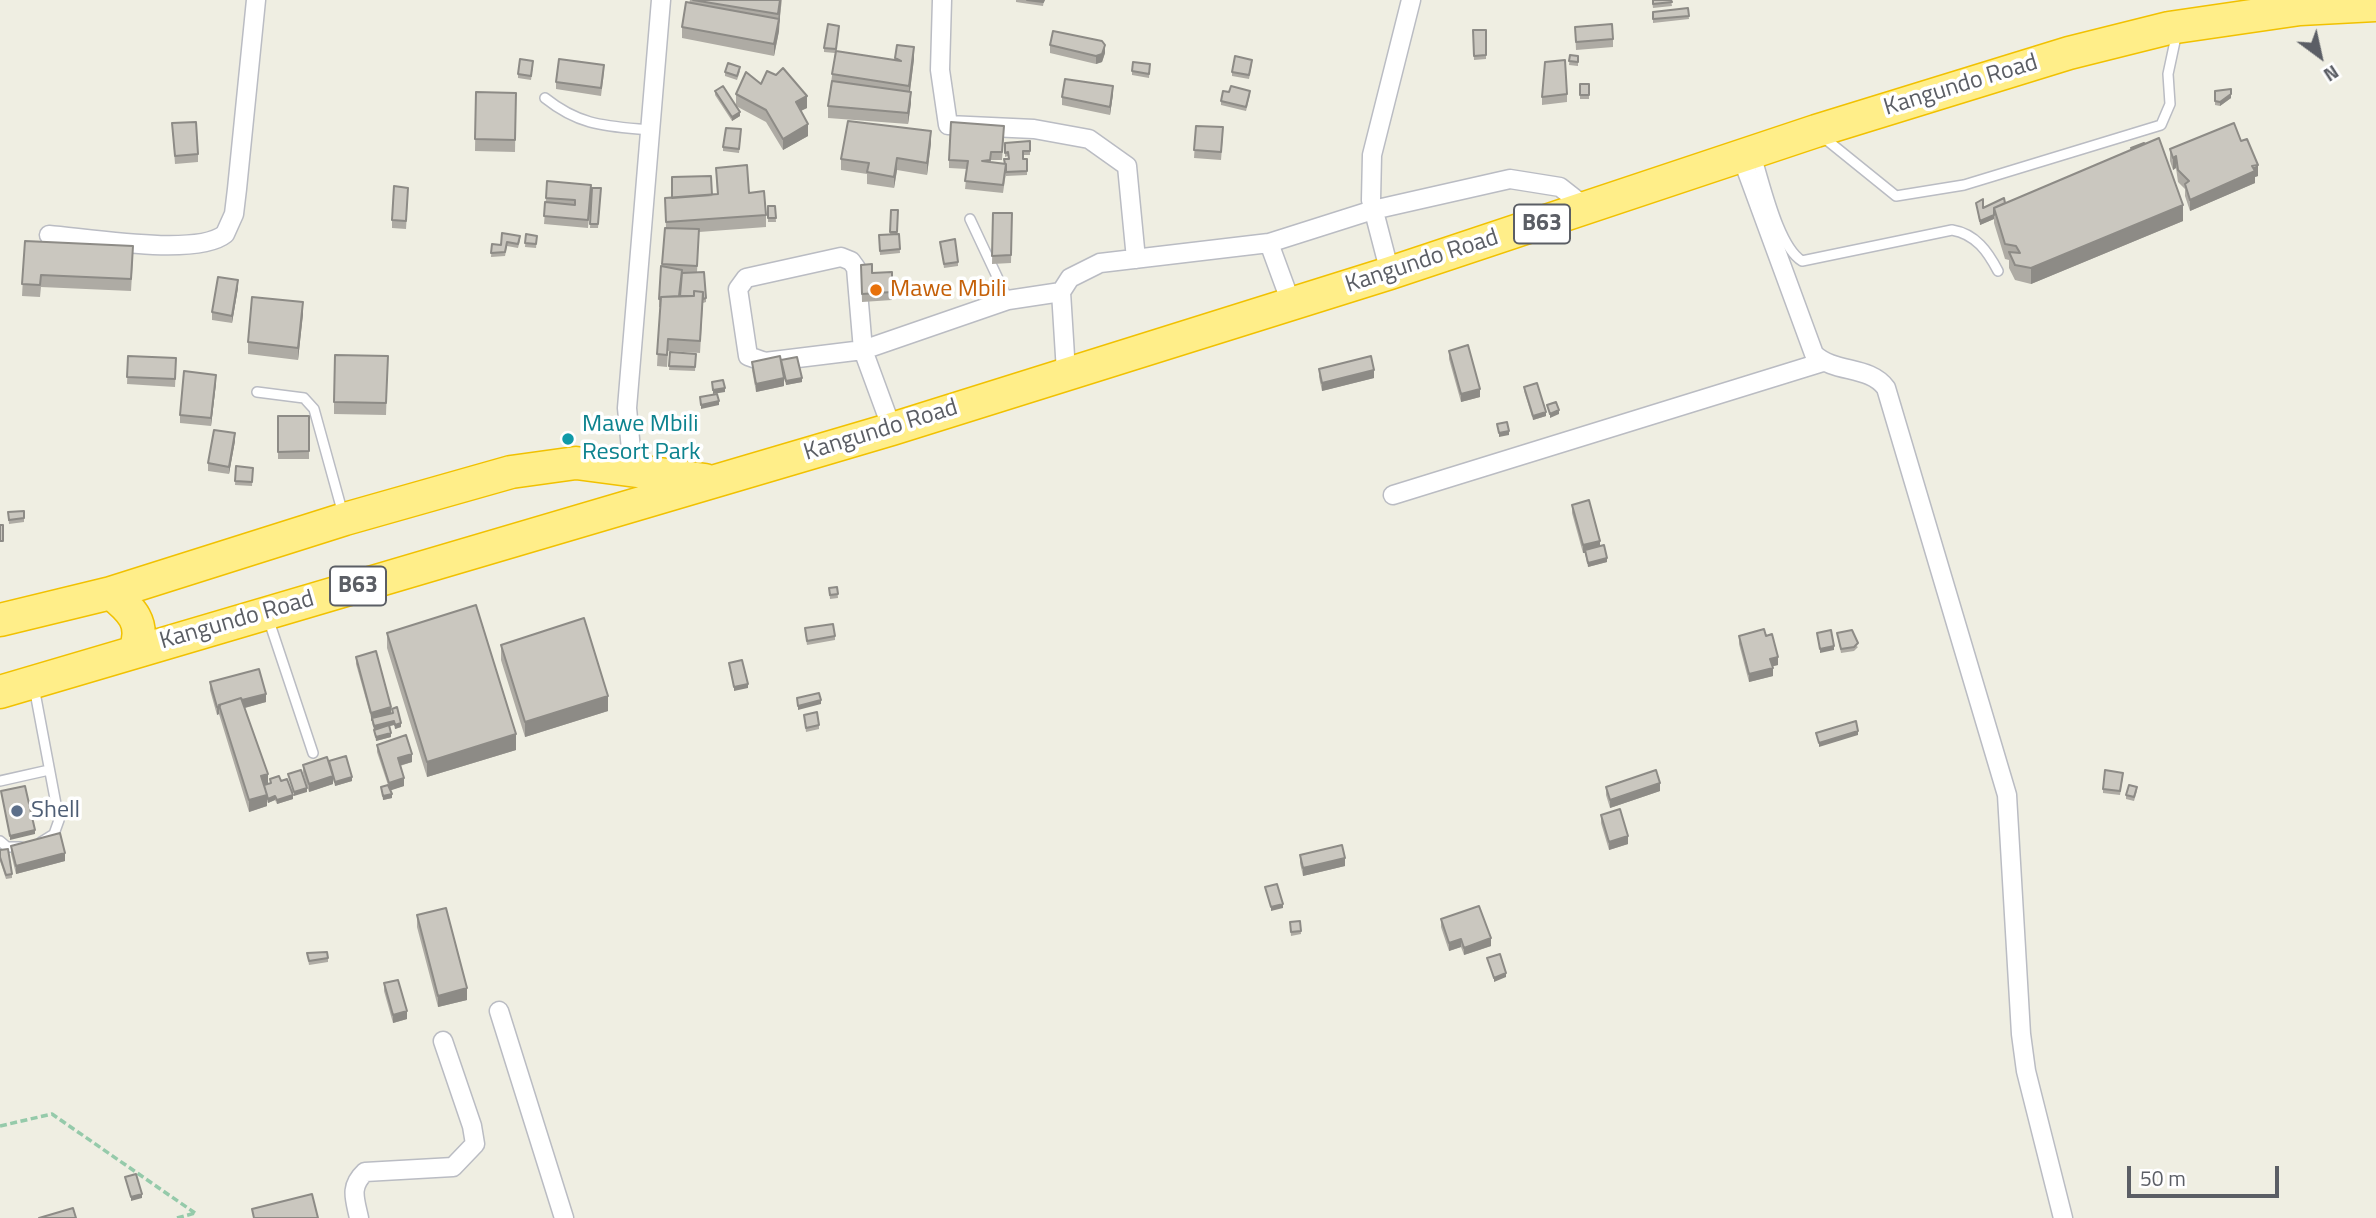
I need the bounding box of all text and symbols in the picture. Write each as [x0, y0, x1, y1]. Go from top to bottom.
north arrow [2285, 21, 2355, 91]
street label: Kangundo Road [1881, 49, 2041, 123]
text: N [2318, 58, 2345, 90]
road number: B63 [1514, 204, 1570, 244]
street label: Kangundo Road [1342, 224, 1502, 300]
place label: Mawe Mbili [890, 276, 1007, 304]
marker: Mawe Mbili [868, 282, 884, 298]
street label: Kangundo Road [801, 394, 961, 468]
place label: Mawe Mbili Resort Park [582, 411, 700, 467]
marker: Mawe Mbili Resort Park [560, 431, 576, 447]
road number: B63 [330, 566, 386, 606]
street label: Kangundo Road [157, 585, 317, 657]
place label: Shell [31, 797, 80, 825]
marker: Shell [9, 803, 25, 819]
scale bar [2131, 1152, 2283, 1196]
text: 50 m [2140, 1162, 2186, 1194]

